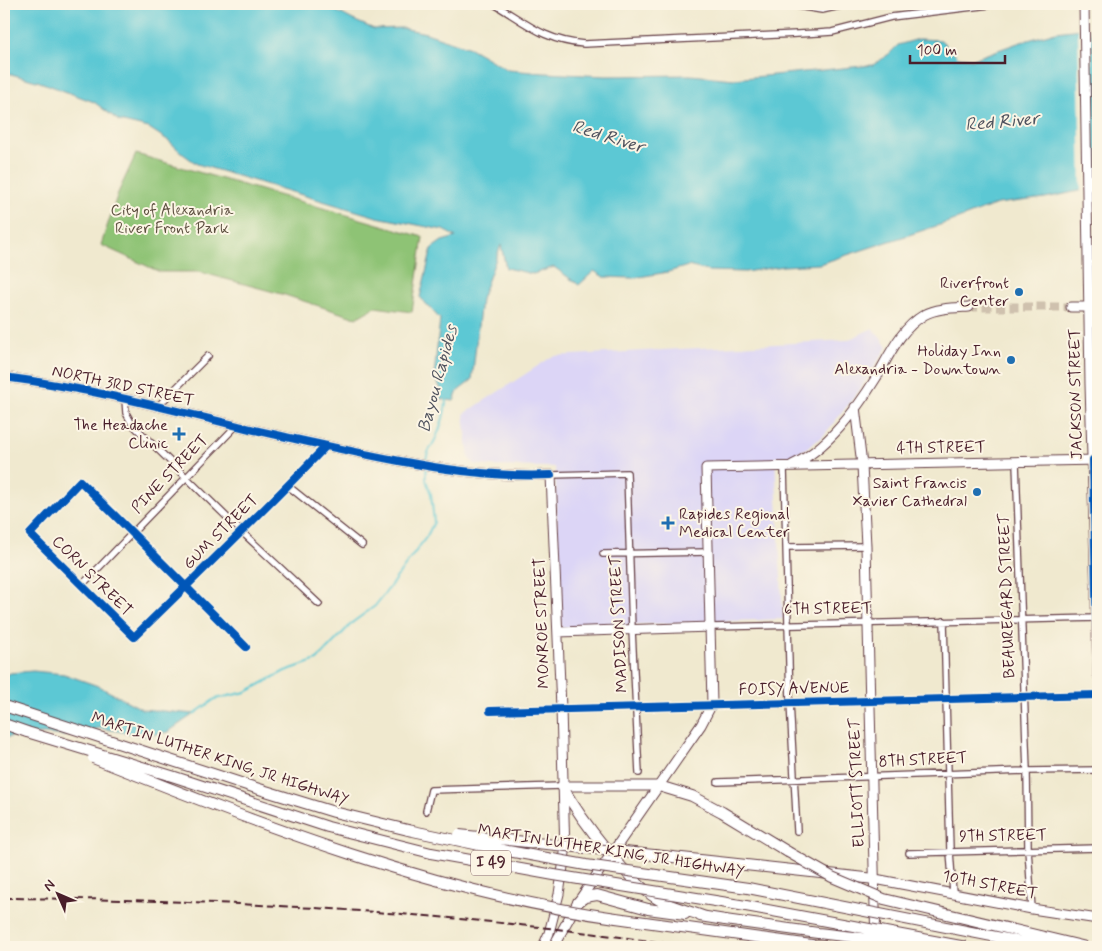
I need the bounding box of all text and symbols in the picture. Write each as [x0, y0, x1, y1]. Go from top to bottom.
scale bar [910, 32, 1004, 64]
text: 100 m [917, 41, 957, 61]
water label: Red River [964, 107, 1042, 137]
water label: Red River [569, 115, 649, 160]
park label: City of Alexandria River Front Park [111, 200, 234, 239]
place label: Riverfront Center [940, 273, 1009, 312]
marker: Riverfront Center [1013, 286, 1025, 298]
water label: Bayou Rapides [412, 321, 464, 435]
street label: JACKSON STREET [1064, 328, 1088, 460]
place label: Holiday Inn Alexandria - Downtown [834, 341, 1001, 380]
marker: Holiday Inn Alexandria - Downtown [1005, 354, 1017, 366]
street label: NORTH 3RD STREET [50, 361, 196, 411]
place label: The Headache Clinic [74, 415, 168, 454]
marker: The Headache Clinic [172, 427, 186, 441]
street label: PINE STREET [127, 430, 213, 518]
street label: 4TH STREET [896, 437, 986, 459]
place label: Saint Francis Xavier Cathedral [852, 473, 967, 512]
marker: Saint Francis Xavier Cathedral [971, 486, 983, 498]
street label: GUM STREET [179, 490, 263, 574]
place label: Rapides Regional Medical Center [679, 504, 790, 543]
street label: BEAUREGARD STREET [994, 512, 1020, 679]
marker: Rapides Regional Medical Center [661, 516, 675, 530]
street label: CORN STREET [47, 531, 137, 621]
street label: MADISON STREET [605, 554, 633, 693]
street label: MONROE STREET [529, 557, 555, 689]
street label: 6TH STREET [784, 598, 872, 620]
street label: FOISY AVENUE [739, 678, 849, 700]
street label: MARTIN LUTHER KING, JR HIGHWAY [89, 707, 352, 811]
street label: ELLIOTT STREET [844, 717, 870, 848]
street label: 8TH STREET [878, 747, 968, 773]
street label: MARTIN LUTHER KING, JR HIGHWAY [476, 820, 746, 882]
street label: 9TH STREET [959, 825, 1047, 847]
road number: I 49 [471, 850, 511, 876]
street label: 10TH STREET [941, 866, 1039, 904]
north arrow [32, 868, 82, 918]
text: N [40, 876, 59, 895]

